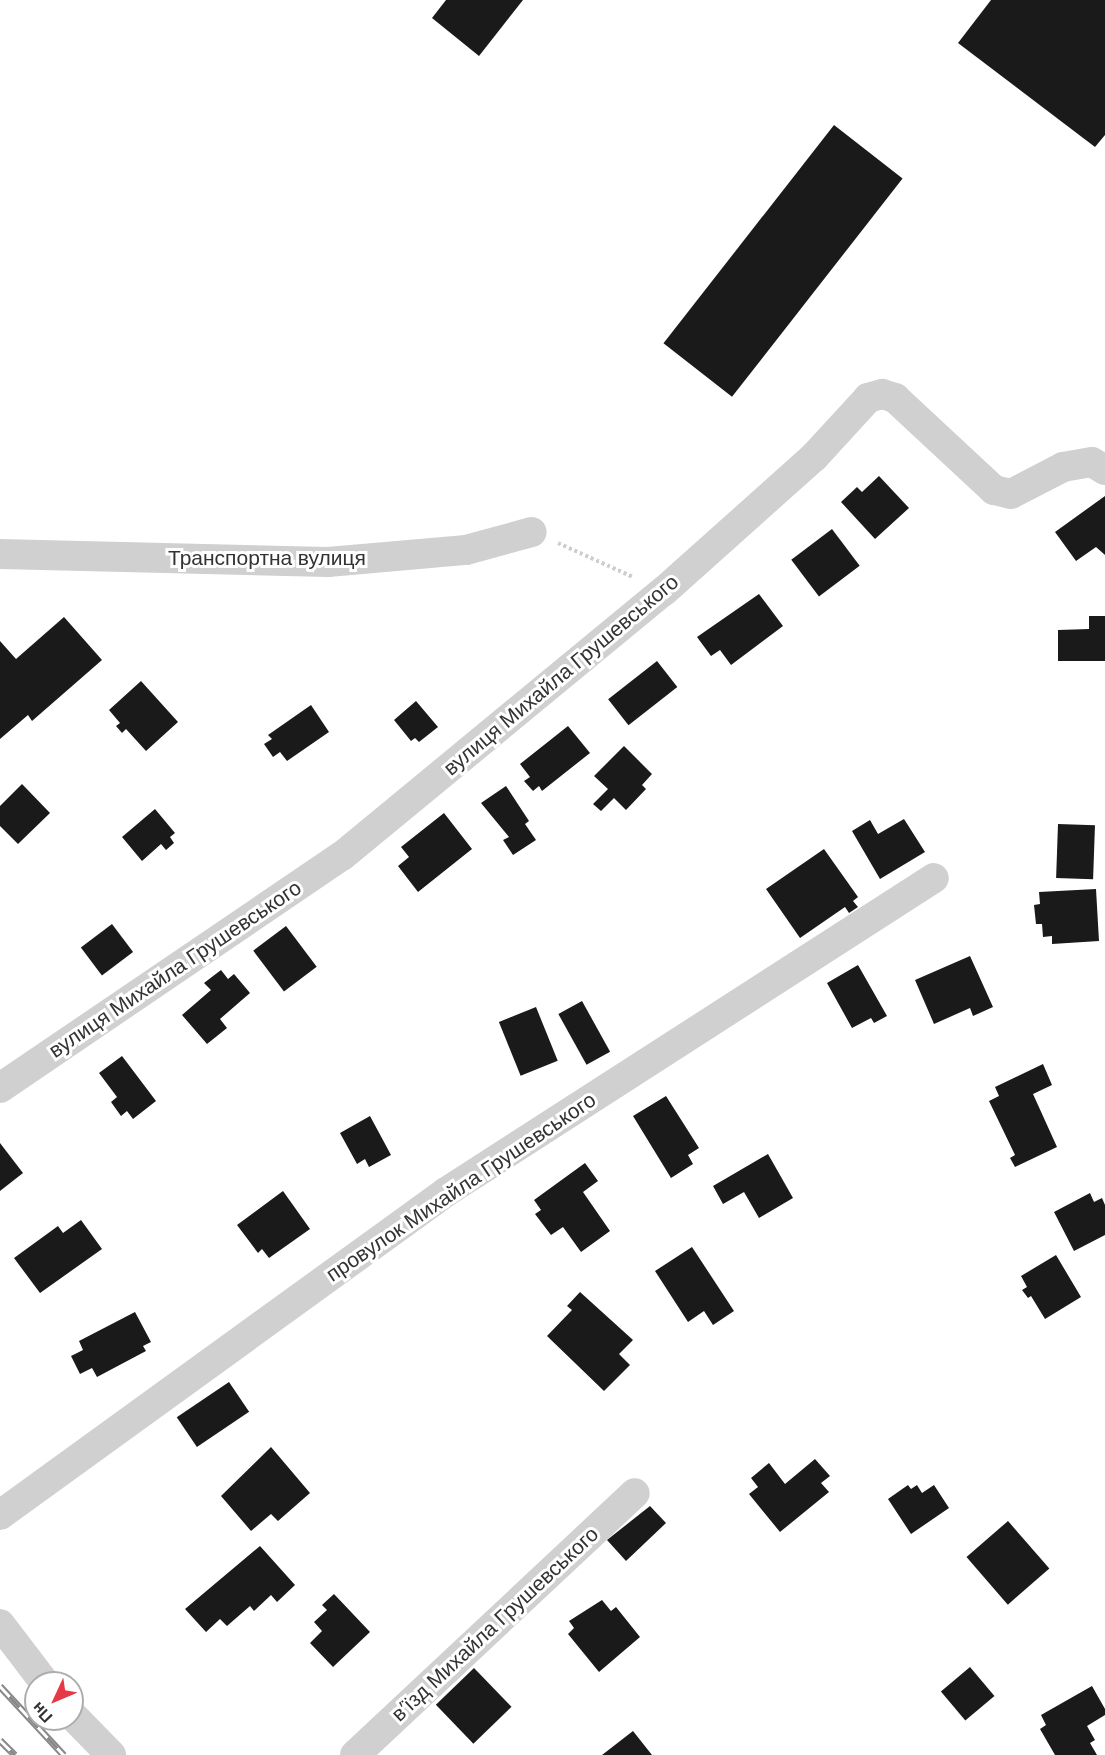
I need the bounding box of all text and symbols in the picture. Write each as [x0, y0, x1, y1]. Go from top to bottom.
street label: Транспортна вулиця [168, 545, 366, 571]
street label: вулиця Михайла Грушевського [438, 569, 684, 781]
street label: вулиця Михайла Грушевського [44, 875, 306, 1063]
street label: провулок Михайла Грушевського [321, 1087, 601, 1287]
street label: в’їзд Михайла Грушевського [386, 1521, 604, 1727]
north arrow [24, 1671, 84, 1731]
text: Пн [27, 1698, 57, 1727]

